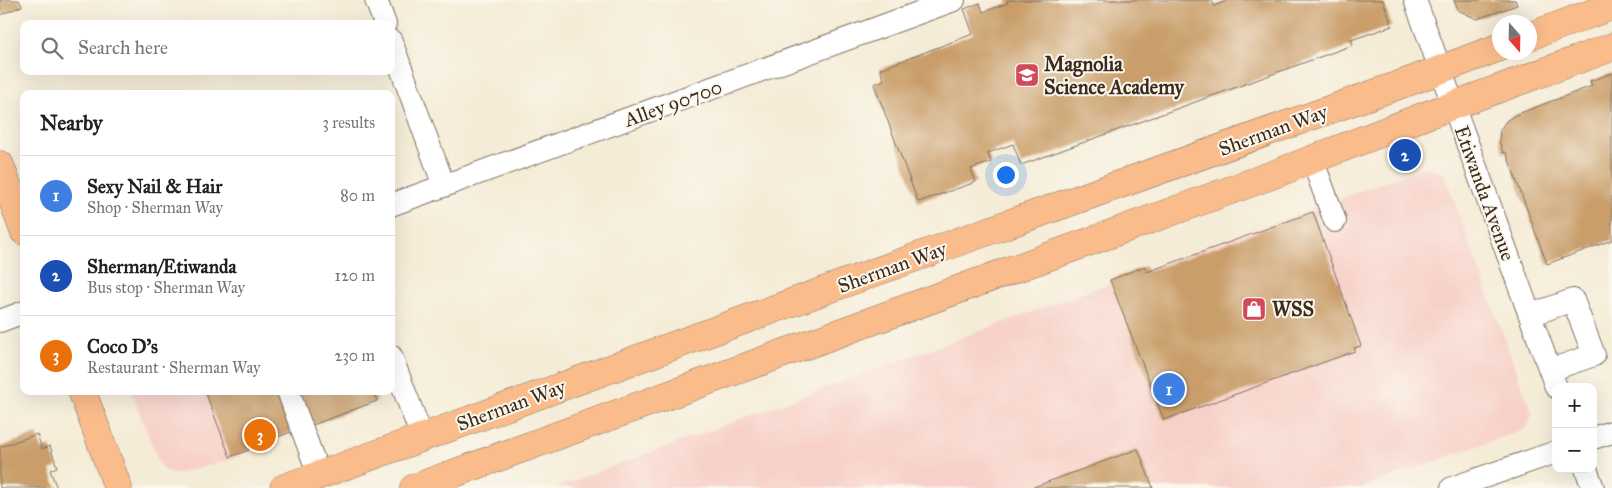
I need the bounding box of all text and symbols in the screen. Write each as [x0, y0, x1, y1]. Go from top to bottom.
north arrow [1492, 15, 1537, 60]
search box [20, 20, 395, 75]
icon: search [38, 34, 66, 62]
text: Search here [78, 36, 168, 59]
place label: Magnolia Science Academy [1044, 52, 1186, 100]
school or university icon: Magnolia Science Academy [1014, 62, 1040, 88]
street label: Alley 90700 [620, 74, 725, 132]
street label: Sherman Way [1215, 99, 1331, 161]
text: Nearby [40, 110, 103, 136]
text: 3 results [322, 113, 375, 132]
street label: Etiwanda Avenue [1449, 122, 1521, 264]
pin: 2 [1389, 136, 1421, 174]
your location [993, 162, 1019, 188]
text: Sexy Nail & Hair [87, 175, 222, 198]
text: 1 [53, 186, 59, 205]
text: 80 m [340, 186, 375, 205]
text: Shop · Sherman Way [87, 198, 223, 217]
street label: Sherman Way [834, 236, 950, 298]
text: Sherman/Etiwanda [87, 255, 236, 278]
text: 2 [52, 266, 60, 285]
text: 120 m [335, 266, 375, 285]
text: Bus stop · Sherman Way [87, 278, 245, 297]
shop icon: WSS [1241, 296, 1267, 322]
place label: WSS [1272, 297, 1314, 321]
text: Coco D's [87, 335, 158, 358]
text: 3 [53, 346, 59, 365]
text: 230 m [335, 346, 375, 365]
text: Restaurant · Sherman Way [87, 358, 261, 377]
pin: 1 [1153, 370, 1185, 408]
street label: Sherman Way [453, 374, 569, 436]
map controls [1552, 383, 1597, 473]
button: + [1552, 383, 1597, 428]
pin: 3 [244, 416, 276, 454]
button: − [1552, 428, 1597, 473]

